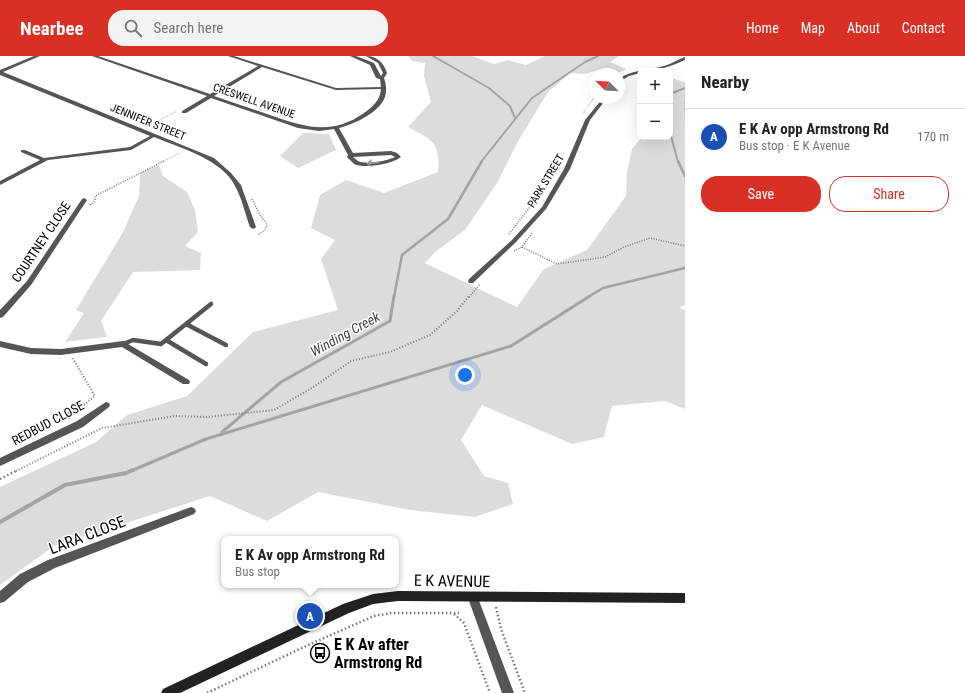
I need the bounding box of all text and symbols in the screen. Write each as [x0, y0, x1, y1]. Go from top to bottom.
search box [108, 10, 388, 46]
text: Nearbee [20, 17, 84, 40]
icon: search [122, 17, 144, 39]
text: Search here [154, 19, 223, 37]
text: Home [746, 20, 779, 36]
text: Map [801, 20, 825, 36]
text: About [847, 20, 880, 36]
text: Contact [902, 20, 945, 36]
north arrow [589, 68, 625, 104]
map controls [637, 68, 673, 140]
button: + [637, 68, 673, 104]
text: Nearby [701, 72, 749, 92]
street label: CRESWELL AVENUE [211, 81, 297, 121]
street label: JENNIFER STREET [108, 101, 188, 143]
button: − [637, 104, 673, 140]
text: E K Av opp Armstrong Rd [739, 120, 889, 138]
text: A [710, 129, 718, 144]
text: 170 m [917, 129, 949, 144]
text: Bus stop · E K Avenue [739, 138, 850, 153]
street label: PARK STREET [525, 152, 567, 210]
one-way arrow [367, 159, 380, 167]
button: Save [701, 176, 821, 212]
button: Share [829, 176, 949, 212]
street label: COURTNEY CLOSE [8, 199, 74, 285]
water label: Winding Creek [307, 308, 383, 360]
your location [455, 365, 475, 385]
street label: REDBUD CLOSE [9, 398, 87, 448]
street label: LARA CLOSE [46, 512, 128, 558]
popup [221, 536, 399, 588]
text: E K Av opp Armstrong Rd [235, 546, 385, 564]
text: Bus stop [235, 564, 280, 579]
street label: E K AVENUE [414, 571, 490, 591]
pin: A [297, 601, 323, 631]
place label: E K Av after Armstrong Rd [334, 635, 422, 672]
bus stop icon: E K Av after Armstrong Rd [309, 642, 331, 664]

